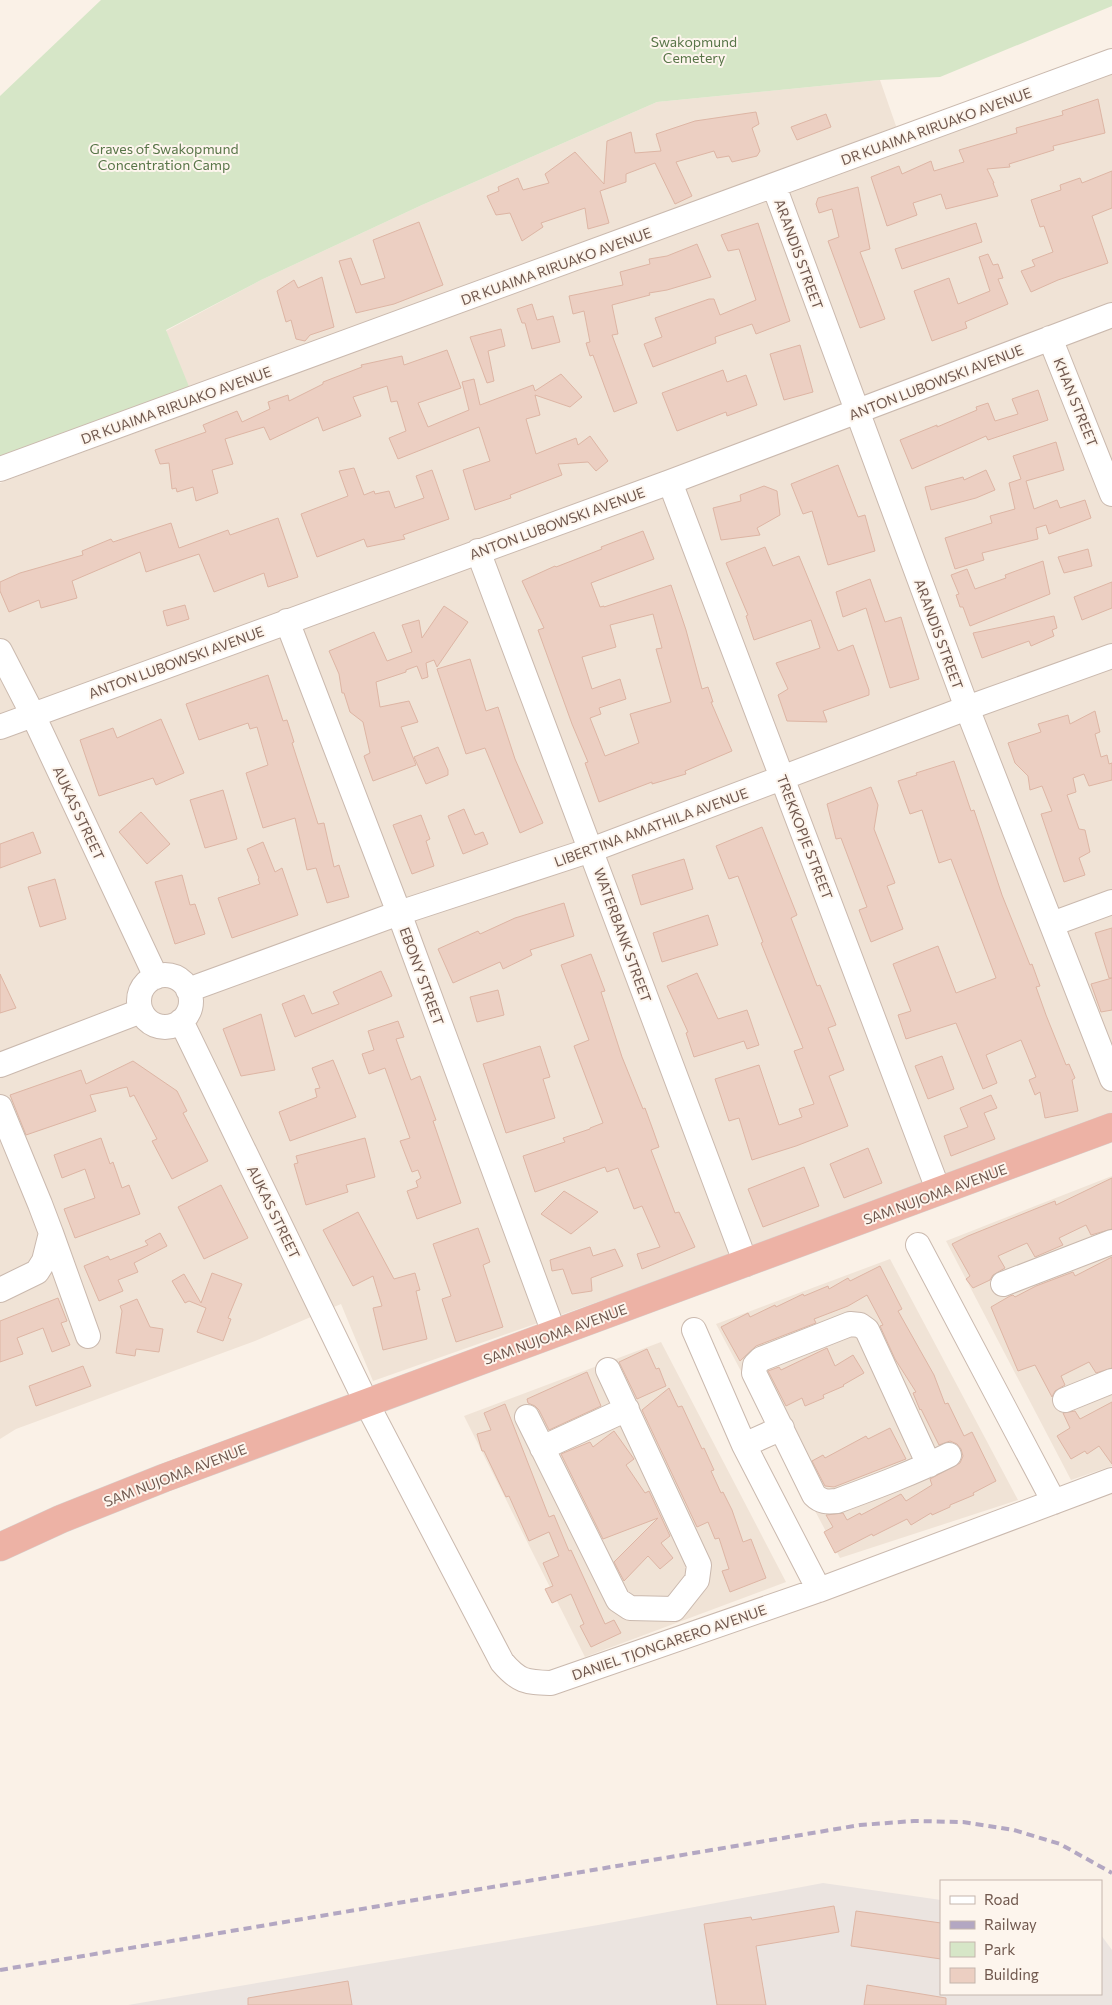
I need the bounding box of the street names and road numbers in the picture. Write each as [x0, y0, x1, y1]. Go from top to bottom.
street label: DR KUAIMA RIRUAKO AVENUE [838, 84, 1034, 168]
street label: ARANDIS STREET [771, 196, 827, 312]
street label: DR KUAIMA RIRUAKO AVENUE [458, 224, 654, 308]
street label: ANTON LUBOWSKI AVENUE [846, 341, 1026, 423]
street label: KHAN STREET [1050, 355, 1102, 449]
street label: DR KUAIMA RIRUAKO AVENUE [78, 363, 274, 447]
street label: ANTON LUBOWSKI AVENUE [467, 483, 647, 563]
street label: ARANDIS STREET [911, 576, 967, 692]
street label: ANTON LUBOWSKI AVENUE [86, 622, 266, 702]
street label: AUKAS STREET [50, 763, 108, 863]
street label: TREKKOPJE STREET [773, 772, 837, 902]
street label: LIBERTINA AMATHILA AVENUE [552, 784, 750, 870]
street label: WATERBANK STREET [591, 866, 655, 1004]
street label: EBONY STREET [396, 925, 448, 1027]
street label: SAM NUJOMA AVENUE [861, 1160, 1009, 1228]
street label: AUKAS STREET [244, 1163, 304, 1261]
street label: SAM NUJOMA AVENUE [481, 1300, 629, 1368]
street label: SAM NUJOMA AVENUE [101, 1440, 249, 1510]
street label: DANIEL TJONGARERO AVENUE [569, 1601, 769, 1683]

